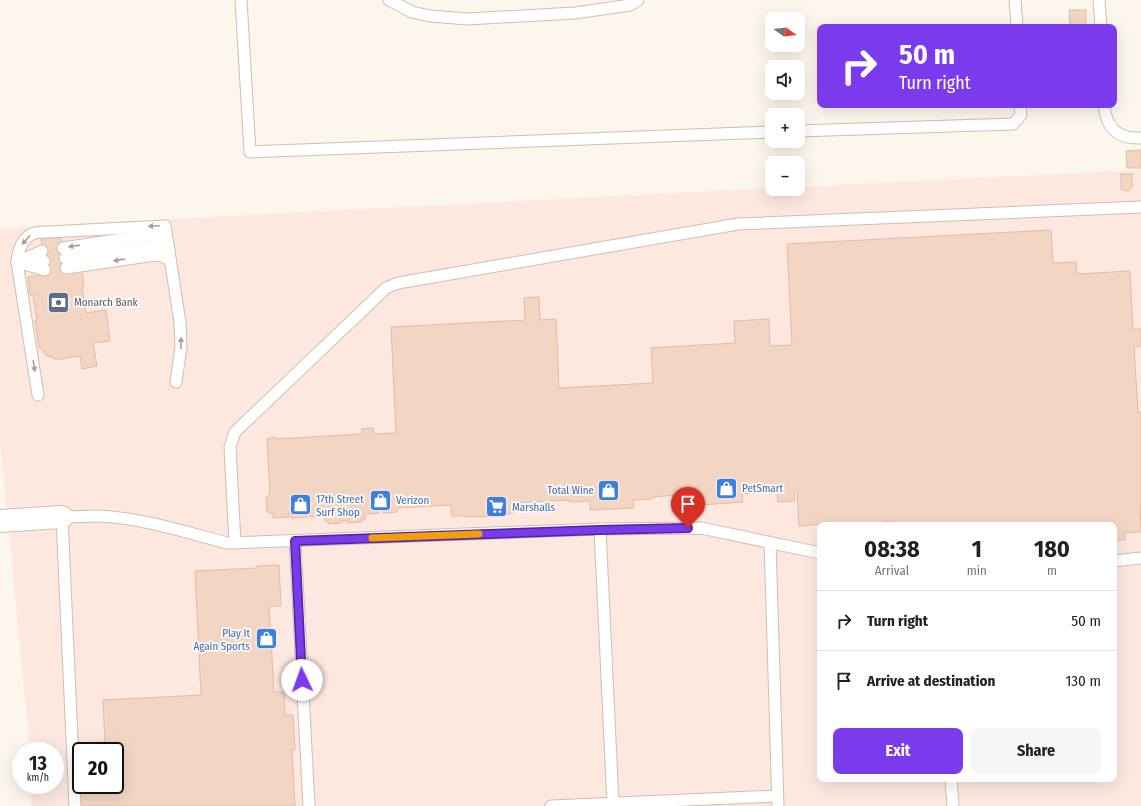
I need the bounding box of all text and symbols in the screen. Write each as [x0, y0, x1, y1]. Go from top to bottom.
north arrow [765, 12, 805, 52]
map controls [765, 12, 805, 196]
text: 50 m [899, 38, 955, 71]
icon: right [833, 40, 885, 92]
button: sound [765, 60, 805, 100]
text: Turn right [899, 72, 971, 94]
button: + [765, 108, 805, 148]
button: − [765, 156, 805, 196]
one-way arrow [148, 223, 160, 230]
one-way arrow [22, 235, 31, 245]
one-way arrow [68, 243, 80, 249]
one-way arrow [113, 257, 125, 263]
bank icon: Monarch Bank [46, 289, 72, 315]
place label: Monarch Bank [74, 296, 139, 309]
one-way arrow [178, 336, 184, 349]
one-way arrow [31, 359, 37, 372]
shop icon: PetSmart [713, 475, 739, 501]
shop icon: Total Wine [596, 477, 622, 503]
place label: PetSmart [742, 482, 784, 495]
place label: Total Wine [547, 484, 594, 497]
shop icon: Verizon [368, 487, 394, 513]
pin [671, 487, 705, 528]
shop icon: 17th Street Surf Shop [287, 492, 313, 518]
place label: 17th Street Surf Shop [316, 493, 364, 519]
icon: arrive [677, 493, 699, 515]
place label: Verizon [396, 494, 429, 507]
supermarket icon: Marshalls [484, 494, 510, 520]
place label: Marshalls [512, 501, 555, 514]
text: 08:38 [864, 535, 920, 563]
text: 1 [972, 535, 982, 563]
text: 180 [1034, 535, 1070, 563]
text: Arrival [875, 563, 909, 578]
text: min [967, 563, 987, 578]
text: m [1047, 563, 1057, 578]
icon: right [833, 610, 855, 632]
text: Turn right [867, 612, 928, 630]
text: 50 m [1071, 612, 1101, 630]
shop icon: Play It Again Sports [253, 626, 279, 652]
place label: Play It Again Sports [193, 627, 250, 653]
position arrow [281, 659, 323, 701]
icon: arrive [833, 670, 855, 692]
text: Arrive at destination [867, 672, 995, 690]
text: 130 m [1066, 672, 1101, 690]
button: Exit [833, 728, 963, 774]
button: Share [971, 728, 1101, 774]
speed limit sign: 20 [72, 742, 124, 794]
text: 13 [29, 751, 47, 775]
text: km/h [27, 772, 49, 784]

